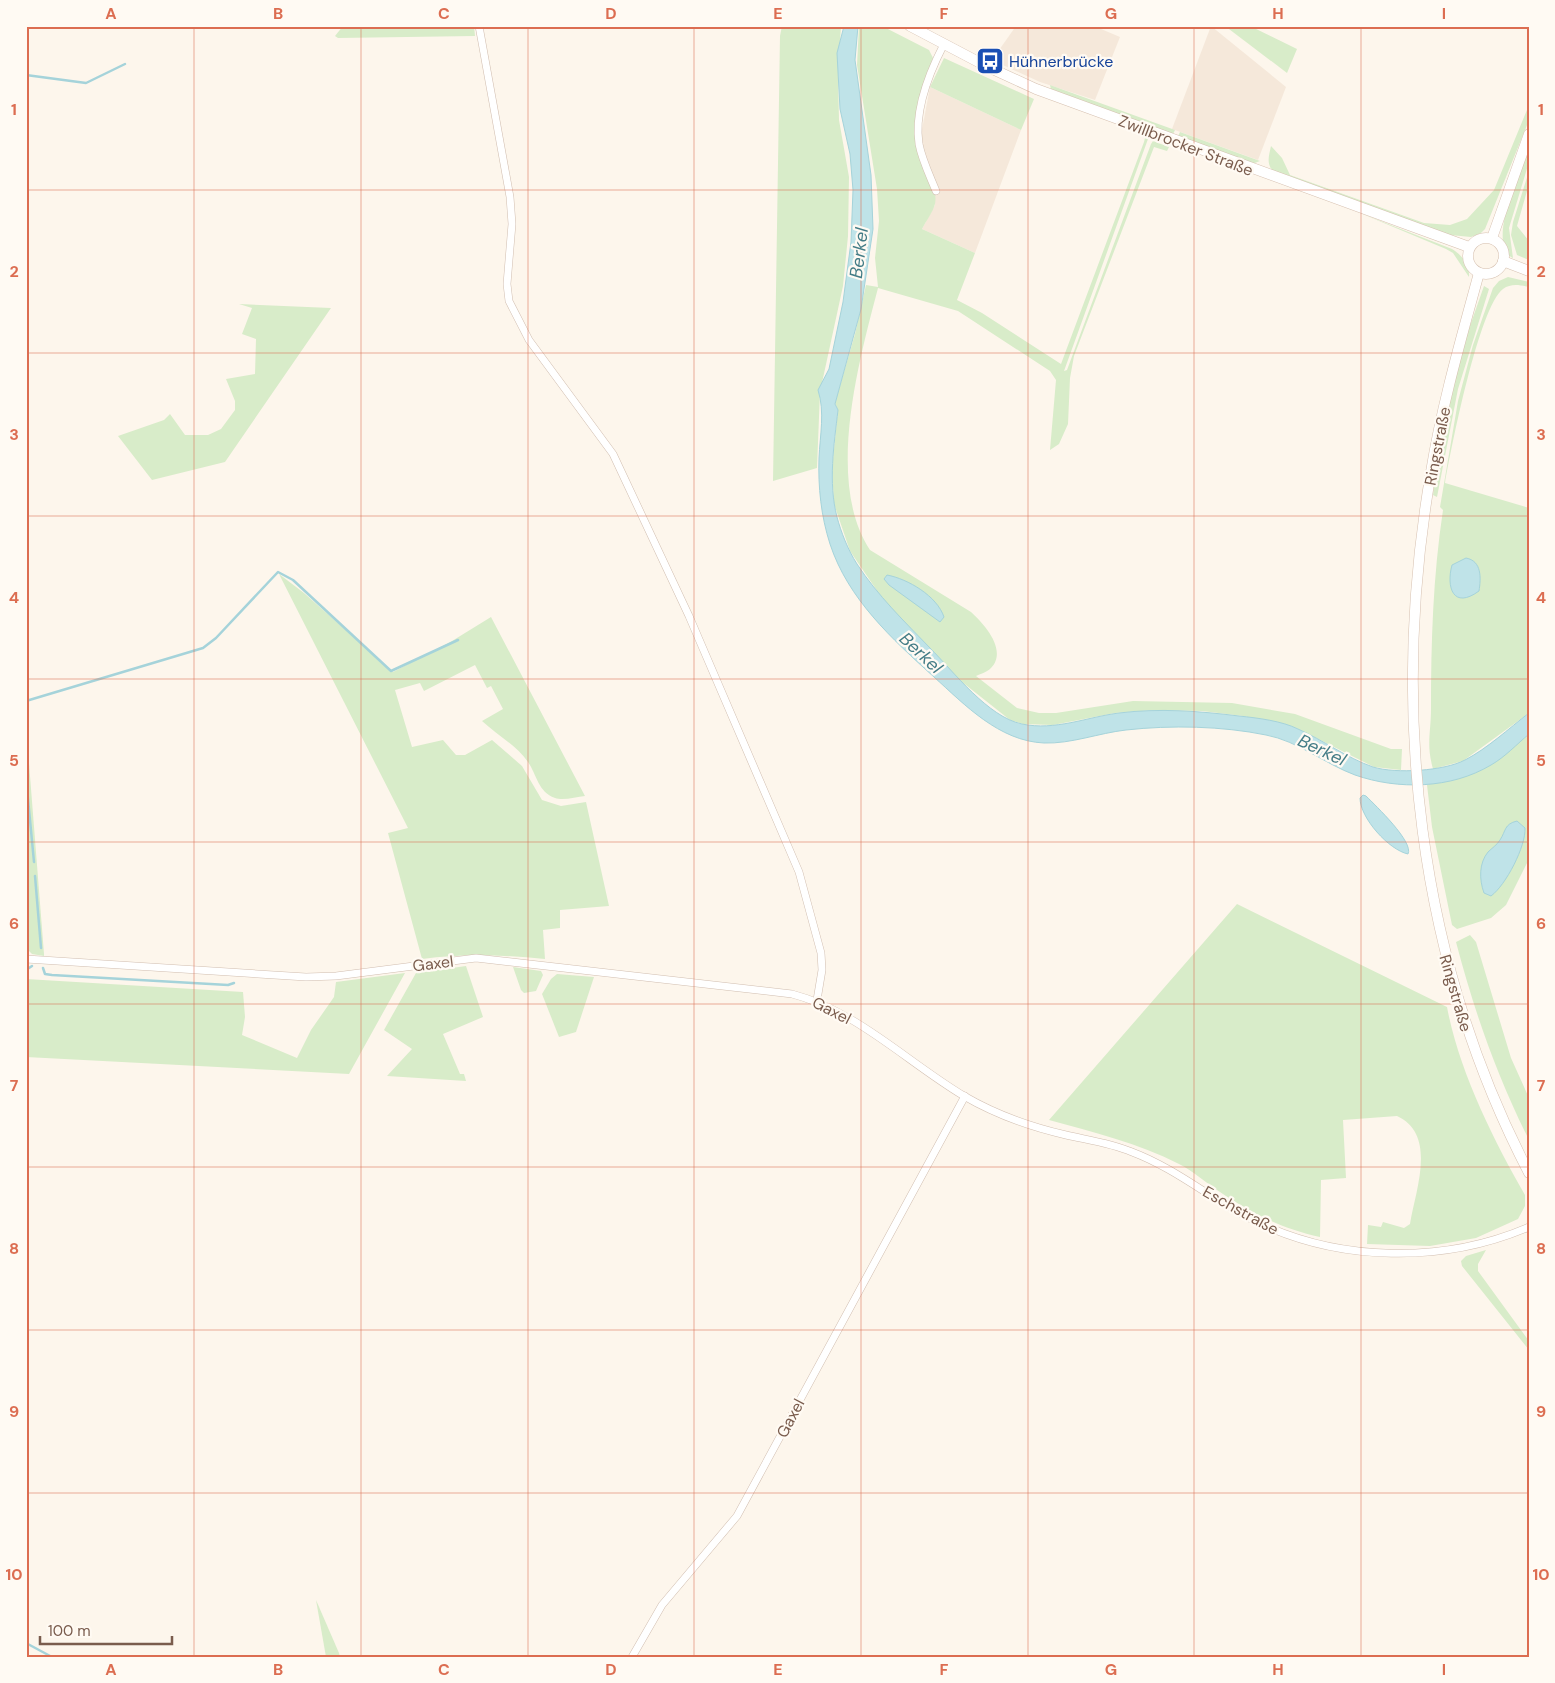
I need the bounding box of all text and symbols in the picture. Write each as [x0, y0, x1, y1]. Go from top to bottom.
text: A [105, 3, 117, 24]
text: B [273, 3, 283, 24]
text: C [438, 3, 450, 24]
text: D [605, 3, 617, 24]
text: E [773, 3, 783, 24]
text: F [940, 3, 949, 24]
text: G [1105, 3, 1117, 24]
text: H [1272, 3, 1284, 24]
text: I [1442, 3, 1446, 24]
bus stop icon: Hühnerbrücke [975, 46, 1005, 76]
place label: Hühnerbrücke [1009, 51, 1113, 72]
text: 1 [11, 99, 17, 120]
text: 1 [1538, 99, 1544, 120]
street label: Zwillbrocker Straße [1116, 110, 1256, 181]
water label: Berkel [844, 225, 874, 280]
text: 2 [9, 261, 19, 282]
text: 2 [1536, 261, 1546, 282]
street label: Ringstraße [1420, 405, 1455, 487]
text: 3 [9, 424, 19, 445]
text: 3 [1536, 424, 1546, 445]
text: 4 [9, 587, 19, 608]
text: 4 [1536, 587, 1546, 608]
water label: Berkel [894, 627, 949, 680]
water label: Berkel [1294, 728, 1351, 772]
text: 5 [9, 750, 19, 771]
text: 5 [1536, 750, 1546, 771]
text: 6 [9, 913, 19, 934]
text: 6 [1536, 913, 1546, 934]
street label: Gaxel [411, 951, 455, 976]
street label: Ringstraße [1434, 952, 1477, 1034]
street label: Gaxel [809, 992, 855, 1029]
text: 7 [10, 1075, 19, 1096]
text: 7 [1537, 1075, 1546, 1096]
street label: Eschstraße [1199, 1181, 1282, 1240]
text: 8 [9, 1238, 19, 1259]
text: 8 [1536, 1238, 1546, 1259]
street label: Gaxel [772, 1395, 809, 1441]
text: 9 [9, 1401, 19, 1422]
text: 9 [1536, 1401, 1546, 1422]
text: 10 [5, 1564, 23, 1585]
text: 10 [1532, 1564, 1550, 1585]
scale bar [40, 1613, 172, 1645]
text: 100 m [48, 1621, 91, 1641]
text: A [105, 1659, 117, 1680]
text: B [273, 1659, 283, 1680]
text: C [438, 1659, 450, 1680]
text: D [605, 1659, 617, 1680]
text: E [773, 1659, 783, 1680]
text: F [940, 1659, 949, 1680]
text: G [1105, 1659, 1117, 1680]
text: H [1272, 1659, 1284, 1680]
text: I [1442, 1659, 1446, 1680]

